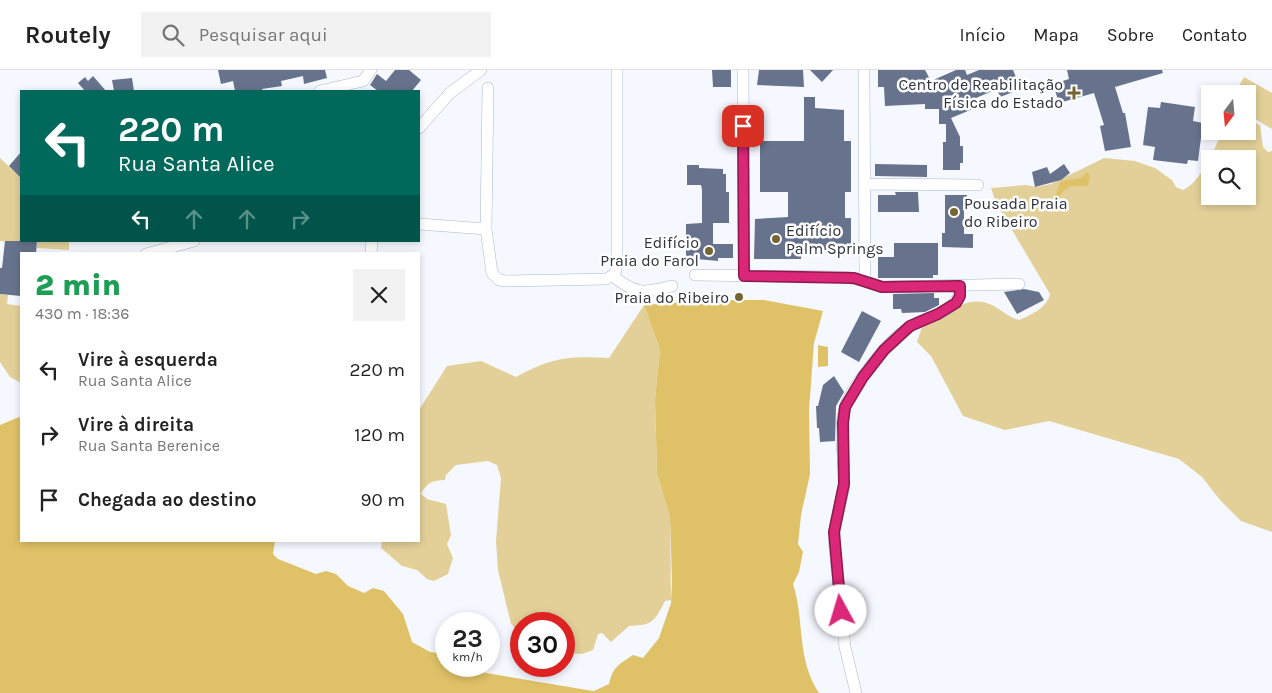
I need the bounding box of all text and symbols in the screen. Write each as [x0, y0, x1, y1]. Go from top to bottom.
search box [141, 12, 491, 57]
text: Routely [25, 21, 111, 49]
icon: search [159, 21, 187, 49]
text: Pesquisar aqui [199, 24, 328, 46]
text: Início [959, 24, 1005, 46]
text: Mapa [1033, 24, 1079, 46]
text: Sobre [1107, 24, 1154, 46]
text: Contato [1182, 24, 1247, 46]
place label: Centro de Reabilitação Física do Estado [899, 75, 1063, 112]
north arrow [1201, 85, 1256, 140]
map controls [1201, 85, 1256, 205]
marker: Centro de Reabilitação Física do Estado [1067, 86, 1081, 100]
pin [722, 105, 764, 147]
text: 220 m [118, 109, 225, 150]
icon: left [35, 110, 100, 175]
icon: arrive [729, 112, 757, 140]
button: search [1201, 150, 1256, 205]
text: Rua Santa Alice [118, 151, 274, 177]
place label: Pousada Praia do Ribeiro [964, 194, 1068, 231]
icon: left [127, 205, 155, 233]
icon: ahead [180, 205, 208, 233]
icon: ahead [233, 205, 261, 233]
icon: right [286, 205, 314, 233]
marker: Pousada Praia do Ribeiro [948, 206, 960, 218]
place label: Edifício Palm Springs [786, 221, 884, 258]
place label: Edifício Praia do Farol [600, 233, 699, 270]
marker: Edifício Palm Springs [770, 233, 782, 245]
marker: Edifício Praia do Farol [703, 245, 715, 257]
text: 2 min [35, 267, 121, 303]
button: close [353, 269, 405, 321]
place label: Praia do Ribeiro [615, 288, 729, 307]
marker: Praia do Ribeiro [733, 291, 745, 303]
text: 430 m · 18:36 [35, 304, 130, 323]
text: Vire à esquerda [78, 349, 218, 371]
icon: left [35, 356, 63, 384]
text: 220 m [349, 359, 405, 381]
text: Rua Santa Alice [78, 371, 192, 390]
text: Vire à direita [78, 414, 194, 436]
icon: right [35, 421, 63, 449]
text: 120 m [354, 424, 405, 446]
text: Rua Santa Berenice [78, 436, 220, 455]
icon: arrive [35, 486, 63, 514]
text: Chegada ao destino [78, 489, 256, 511]
text: 90 m [360, 489, 405, 511]
position arrow [814, 584, 866, 636]
speed limit sign: 30 [510, 612, 575, 677]
text: 23 [452, 624, 483, 653]
text: km/h [452, 650, 483, 664]

